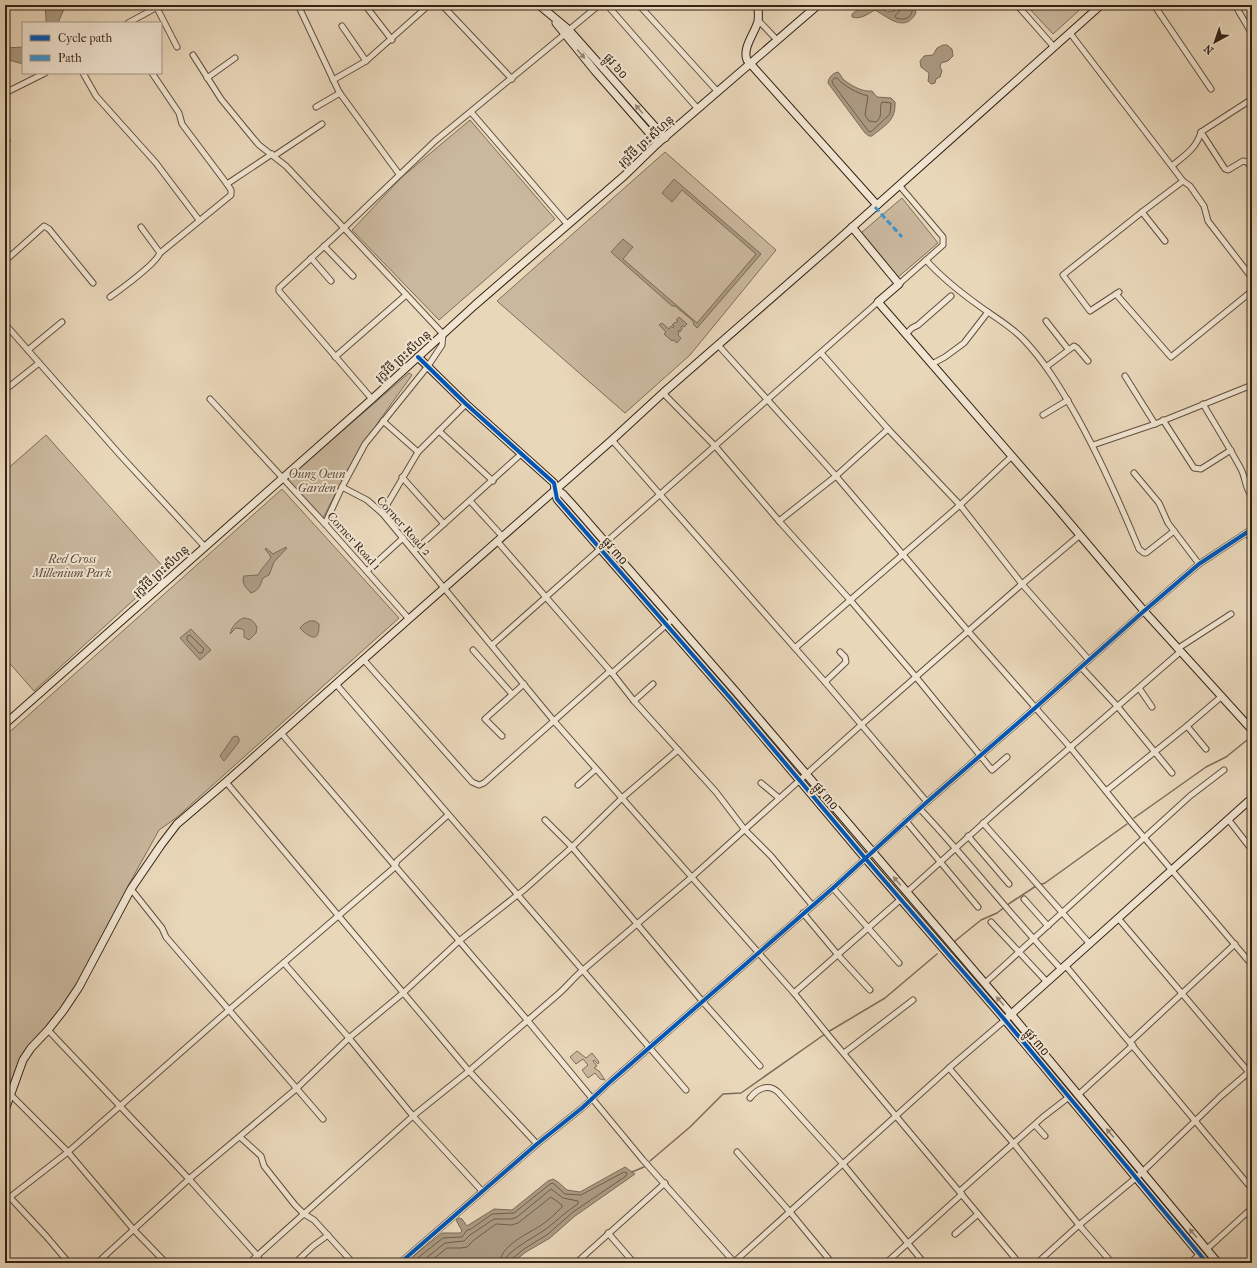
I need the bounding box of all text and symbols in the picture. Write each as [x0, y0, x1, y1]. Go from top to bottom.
legend [22, 22, 162, 74]
north arrow [1195, 22, 1235, 62]
text: Cycle path [58, 31, 113, 45]
text: N [1201, 41, 1216, 57]
one-way arrow [576, 48, 585, 59]
street label: ផ្លូវ ៦០ [598, 50, 631, 84]
text: Path [58, 51, 82, 65]
one-way arrow [634, 103, 643, 114]
street label: រុក្ខវិថី ព្រះសីហនុ [615, 112, 677, 170]
street label: រុក្ខវិថី ព្រះសីហនុ [372, 327, 434, 385]
park label: Oung Oeun Garden [289, 467, 346, 495]
street label: Corner Road 2 [374, 493, 434, 559]
street label: Corner Road 1 [324, 509, 384, 573]
street label: ផ្លូវ ៣០ [597, 534, 631, 570]
street label: រុក្ខវិថី ព្រះសីហនុ [130, 542, 192, 600]
park label: Red Cross Millenium Park [31, 552, 112, 580]
street label: ផ្លូវ ៣០ [808, 779, 842, 815]
one-way arrow [893, 875, 902, 886]
one-way arrow [995, 996, 1004, 1006]
street label: ផ្លូវ ៣០ [1019, 1025, 1053, 1061]
one-way arrow [1105, 1128, 1114, 1138]
one-way arrow [1189, 1228, 1198, 1238]

